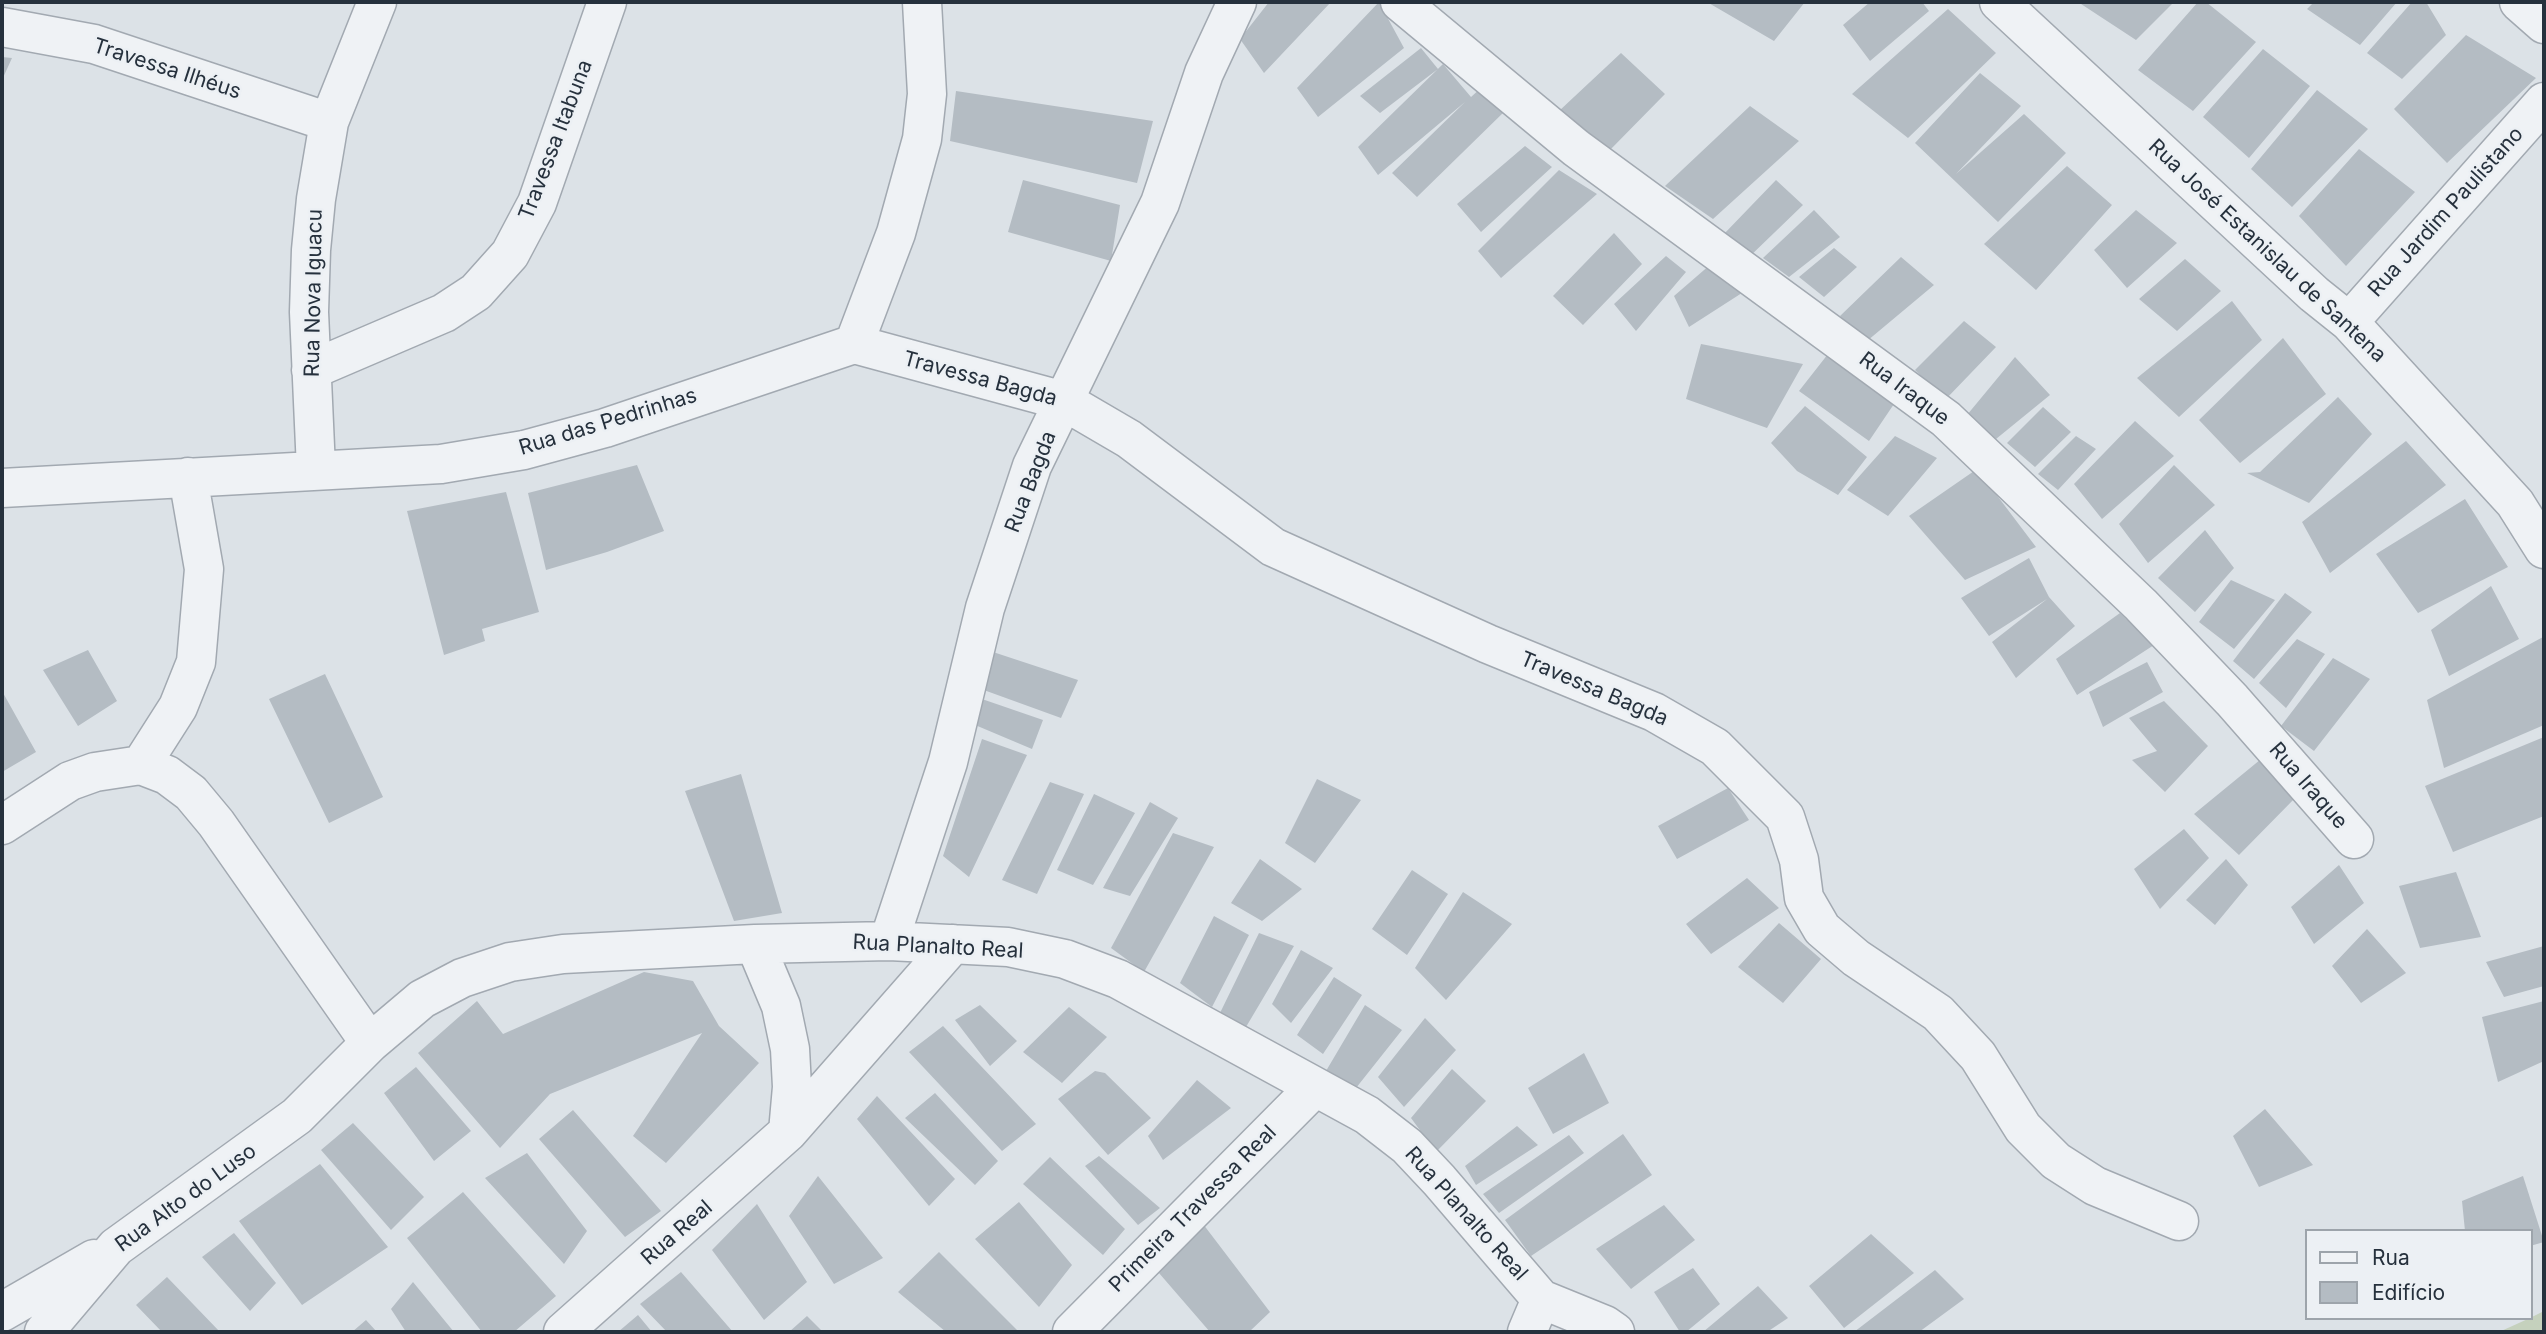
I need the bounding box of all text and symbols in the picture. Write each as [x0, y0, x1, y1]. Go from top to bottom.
street label: Travessa Ilhéus [90, 33, 244, 105]
street label: Travessa Itabuna [514, 56, 598, 224]
street label: Rua Jardim Paulistano [2363, 122, 2529, 302]
street label: Rua José Estanislau de Santena [2143, 134, 2391, 368]
street label: Rua Nova Iguacu [300, 209, 328, 377]
street label: Travessa Bagda [900, 346, 1060, 412]
street label: Rua Iraque [1854, 347, 1954, 431]
street label: Rua das Pedrinhas [516, 383, 700, 461]
street label: Rua Bagda [1000, 428, 1062, 536]
street label: Travessa Bagda [1516, 646, 1672, 732]
street label: Rua Iraque [2264, 738, 2352, 834]
street label: Rua Planalto Real [852, 930, 1024, 964]
street label: Primeira Travessa Real [1104, 1120, 1282, 1298]
street label: Rua Alto do Luso [111, 1138, 261, 1258]
street label: Rua Planalto Real [1399, 1142, 1533, 1286]
street label: Rua Real [636, 1195, 718, 1271]
legend [2304, 1229, 2532, 1320]
text: Rua [2372, 1245, 2410, 1270]
text: Edifício [2372, 1280, 2445, 1305]

